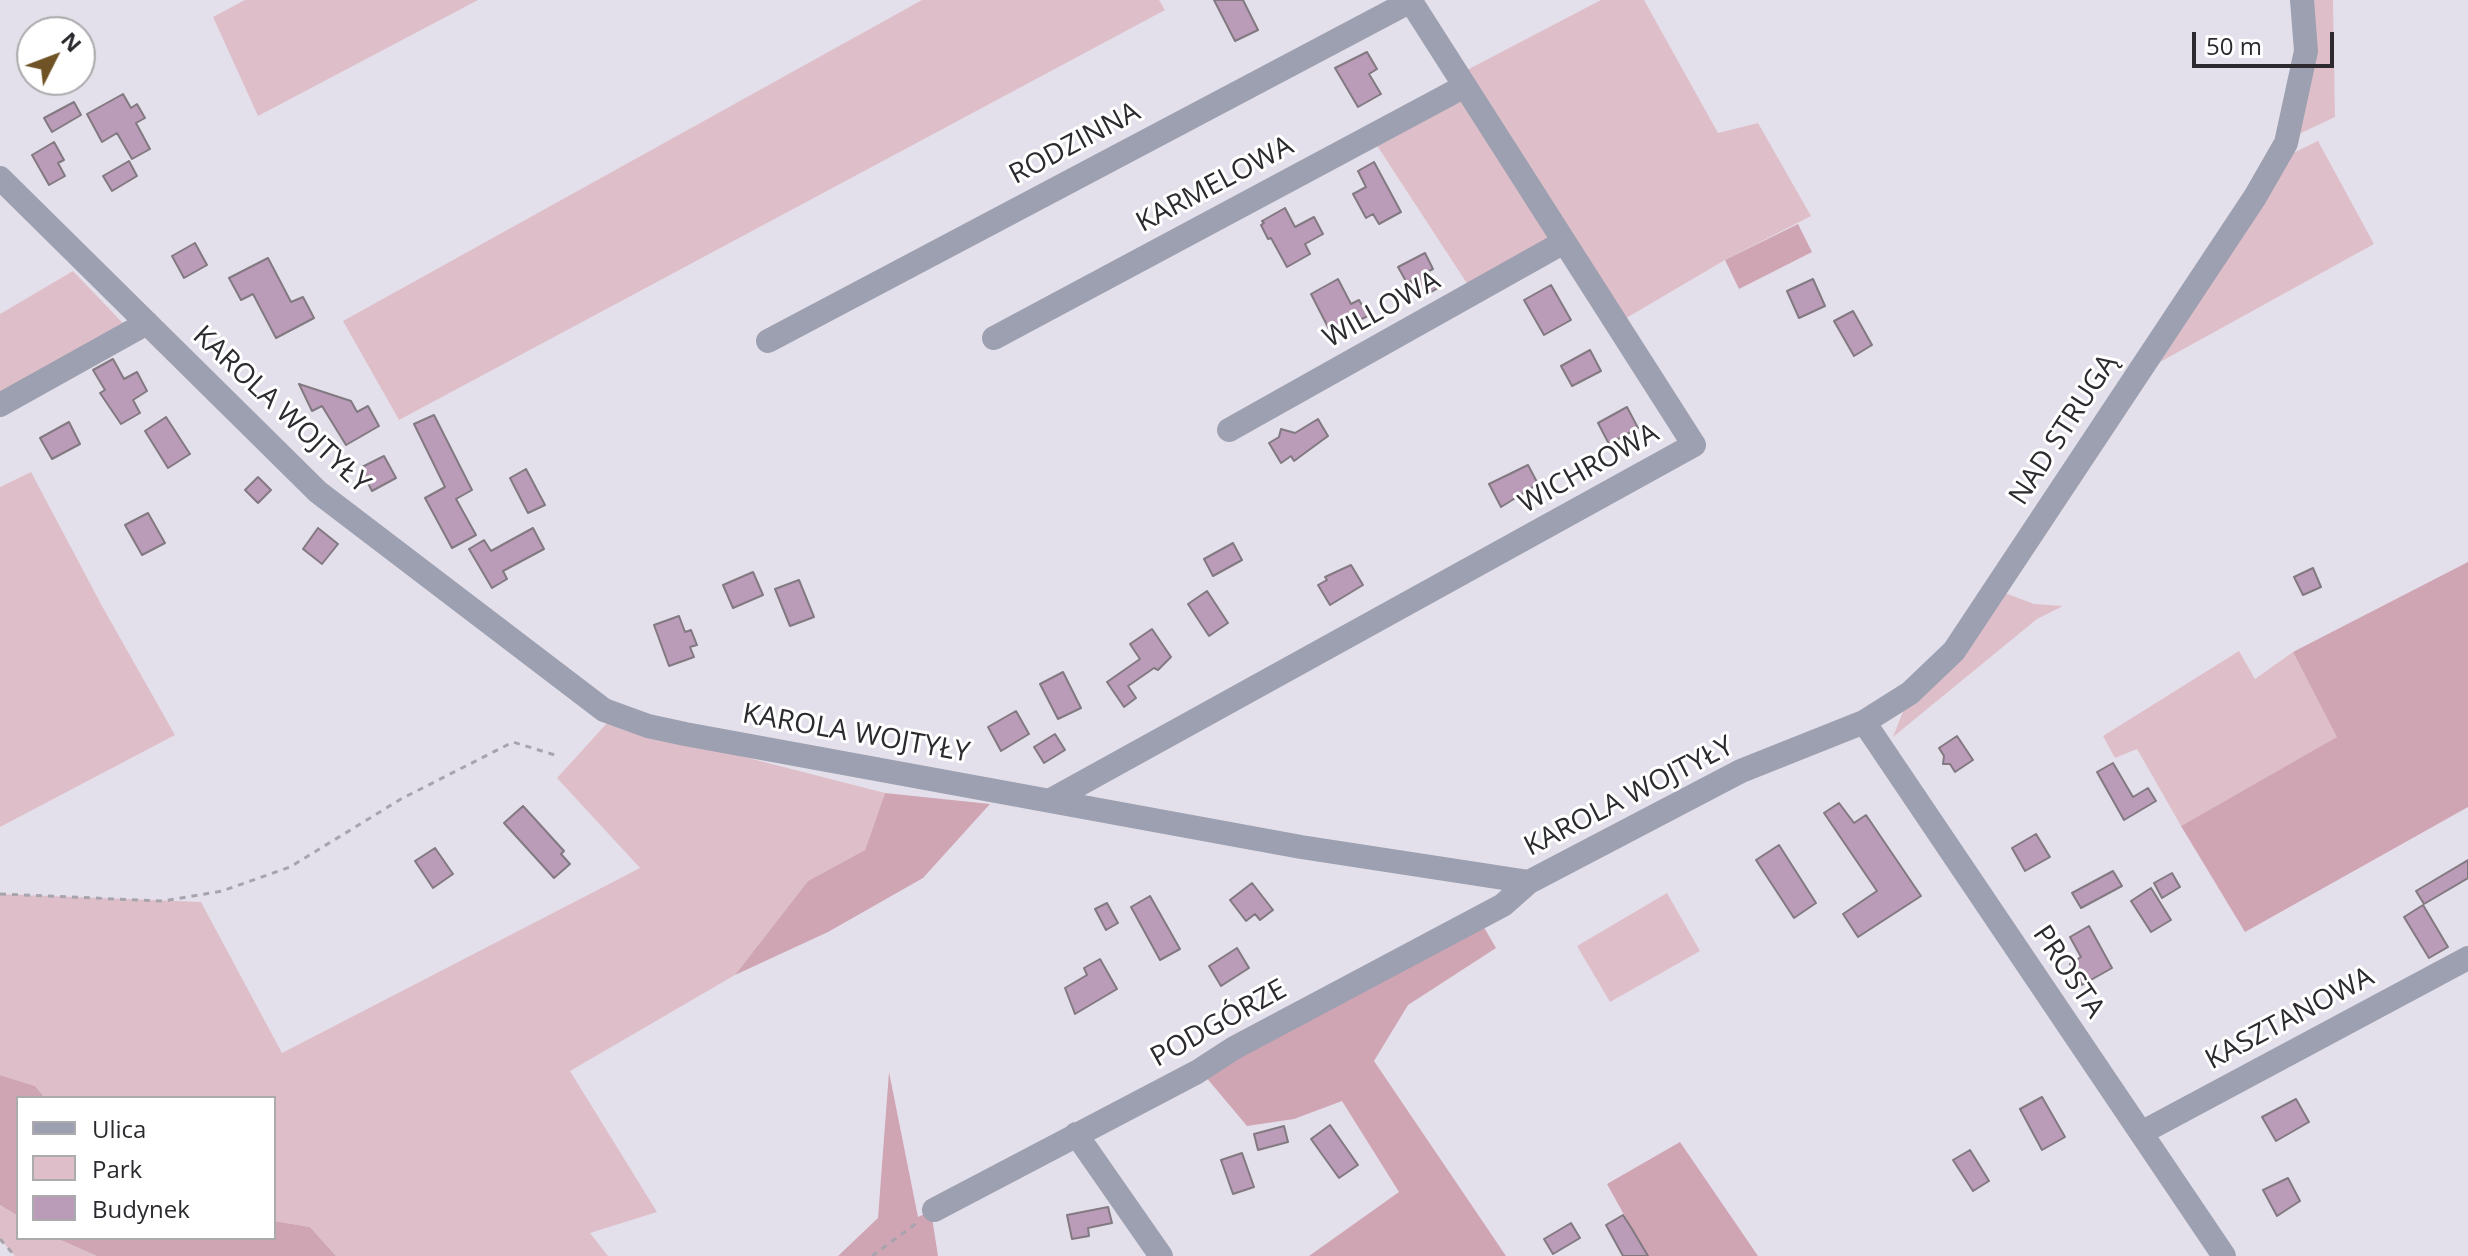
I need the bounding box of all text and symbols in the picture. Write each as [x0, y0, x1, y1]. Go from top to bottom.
north arrow [16, 16, 96, 96]
scale bar [2196, 16, 2338, 66]
text: N [55, 25, 89, 58]
text: 50 m [2206, 29, 2262, 62]
street label: RODZINNA [1004, 96, 1146, 192]
street label: KARMELOWA [1131, 130, 1299, 240]
street label: WILLOWA [1318, 264, 1446, 356]
street label: KAROLA WOJTYŁY [185, 319, 377, 501]
street label: NAD STRUGĄ [2003, 348, 2125, 512]
street label: WICHROWA [1513, 417, 1665, 521]
street label: KAROLA WOJTYŁY [740, 697, 972, 771]
street label: KAROLA WOJTYŁY [1519, 730, 1739, 864]
street label: PROSTA [2025, 919, 2111, 1025]
street label: KASZTANOWA [2200, 961, 2380, 1077]
street label: PODGÓRZE [1145, 973, 1293, 1075]
legend [16, 1096, 276, 1240]
text: Ulica [92, 1112, 146, 1145]
text: Park [92, 1152, 142, 1185]
text: Budynek [92, 1192, 190, 1225]

